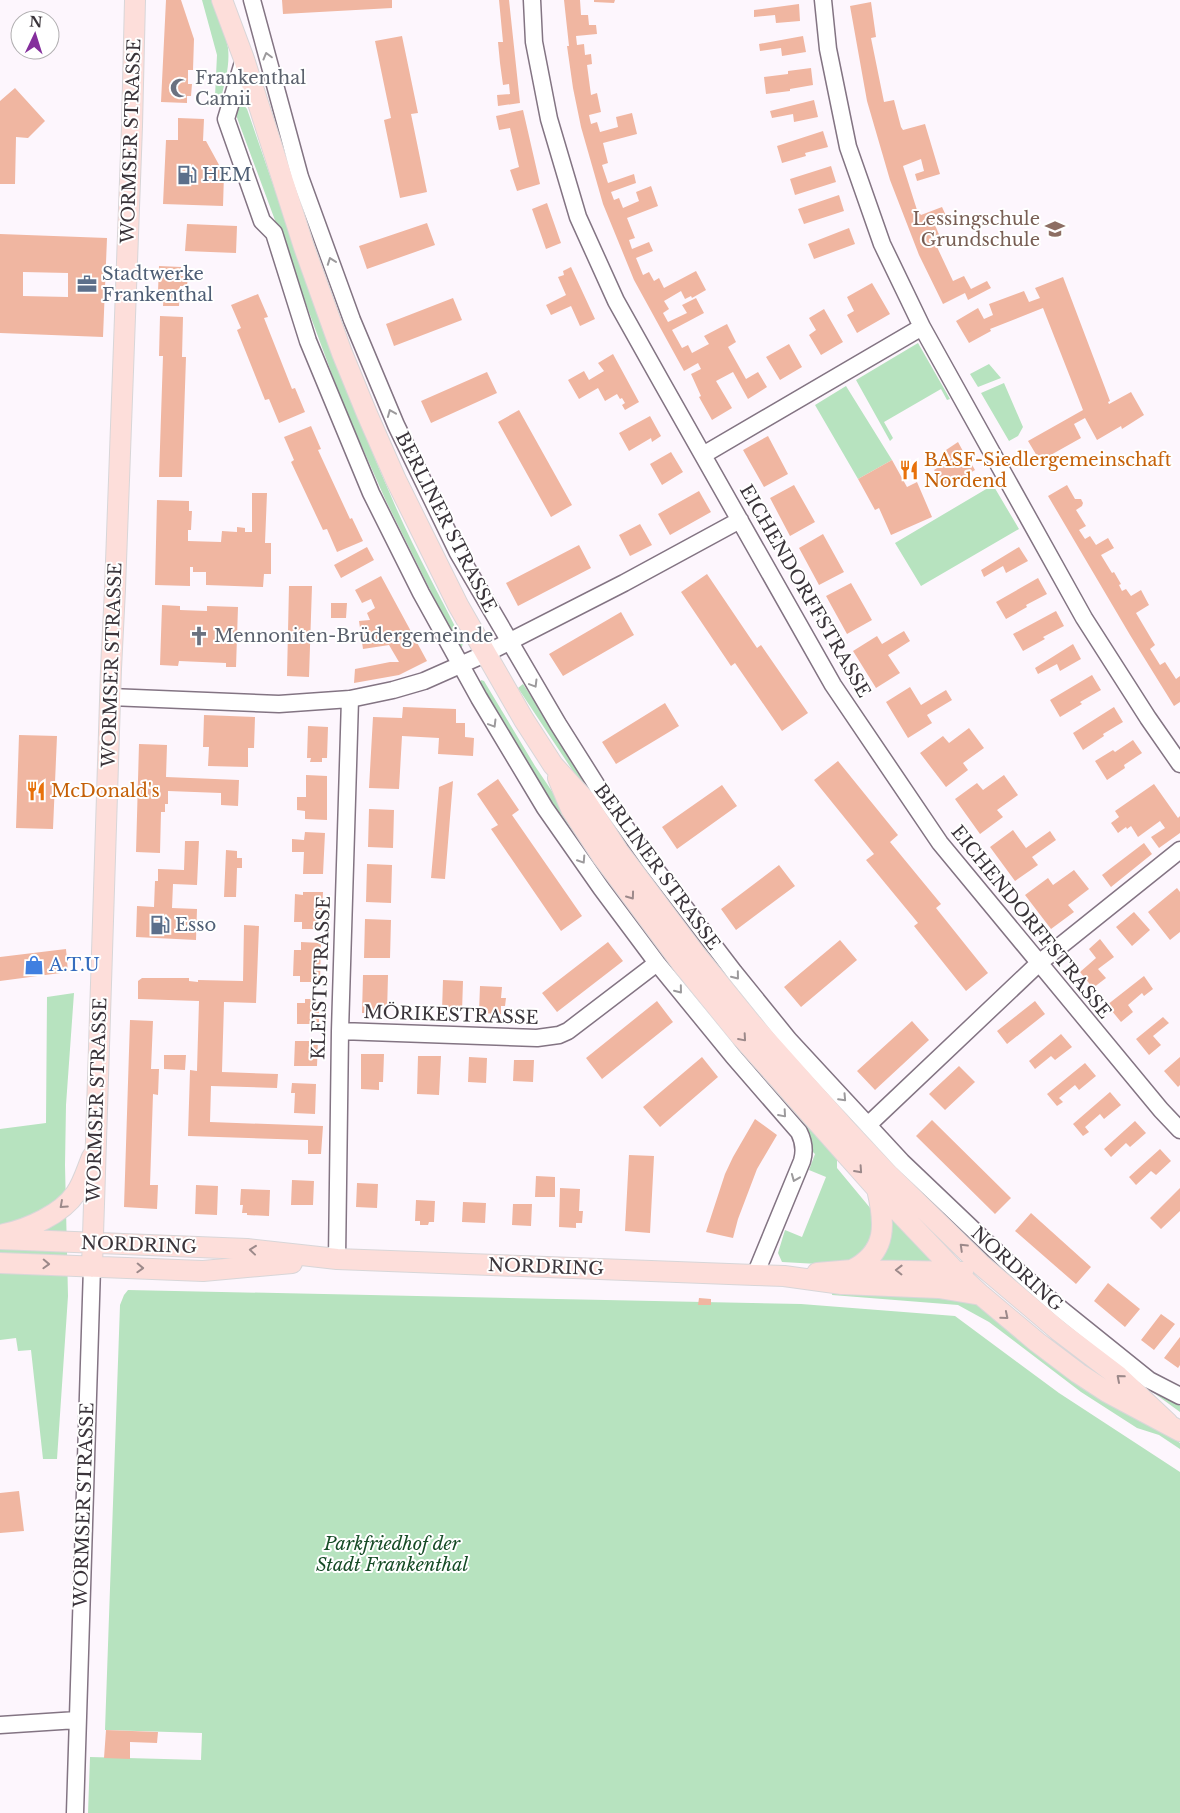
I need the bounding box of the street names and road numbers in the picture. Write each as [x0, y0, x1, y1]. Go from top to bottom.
street label: WORMSER STRASSE [116, 38, 146, 245]
street label: BERLINER STRASSE [391, 428, 501, 616]
street label: EICHENDORFFSTRASSE [735, 481, 875, 701]
street label: WORMSER STRASSE [97, 562, 127, 769]
street label: BERLINER STRASSE [589, 780, 725, 954]
street label: EICHENDORFFSTRASSE [946, 821, 1116, 1023]
street label: KLEISTSTRASSE [307, 896, 335, 1060]
street label: WORMSER STRASSE [82, 997, 112, 1204]
street label: MÖRIKESTRASSE [363, 1000, 539, 1029]
street label: NORDRING [967, 1222, 1068, 1316]
street label: NORDRING [81, 1232, 198, 1258]
street label: NORDRING [488, 1254, 605, 1280]
street label: WORMSER STRASSE [69, 1402, 99, 1609]

